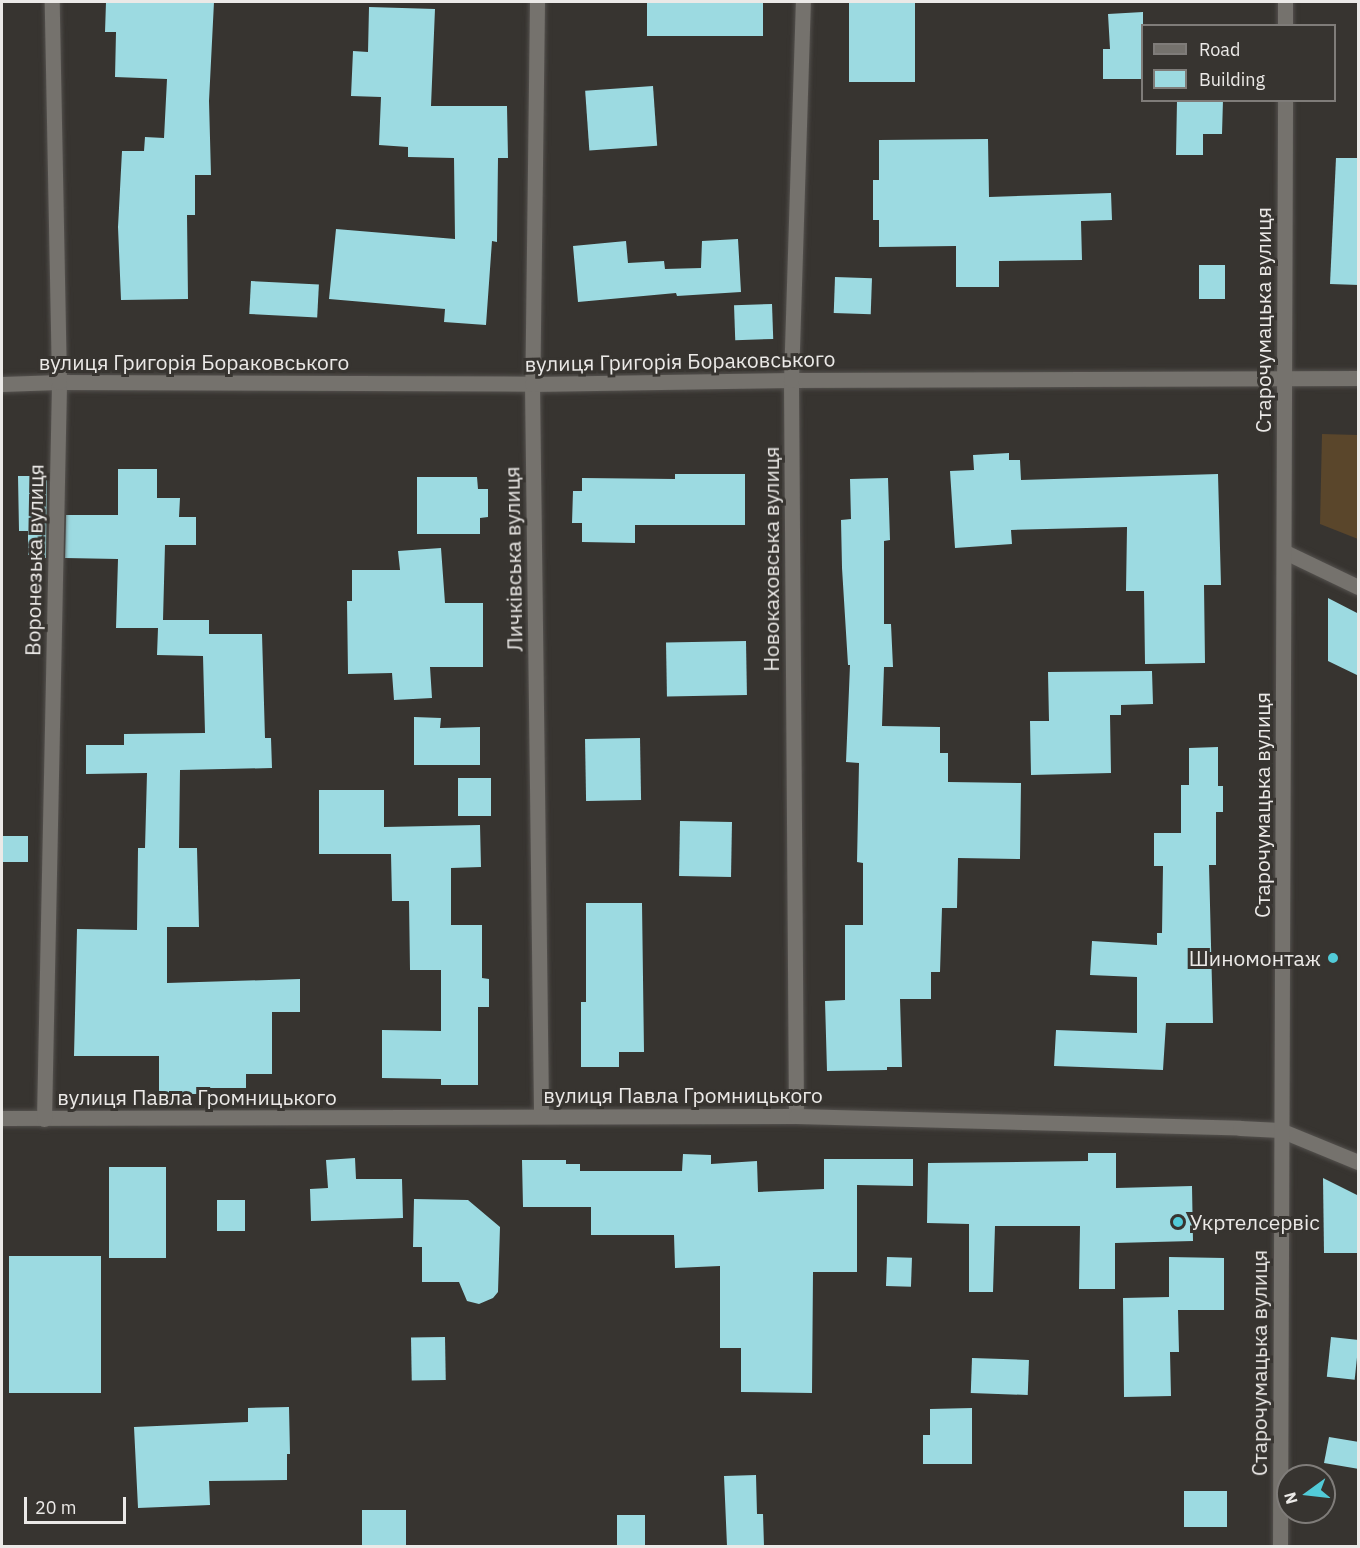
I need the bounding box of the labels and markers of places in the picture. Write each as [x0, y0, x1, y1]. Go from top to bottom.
place label: Шиномонтаж [1189, 945, 1321, 971]
marker: Шиномонтаж [1326, 951, 1340, 965]
place label: Укртелсервіс [1190, 1209, 1320, 1235]
marker: Укртелсервіс [1171, 1215, 1185, 1229]

